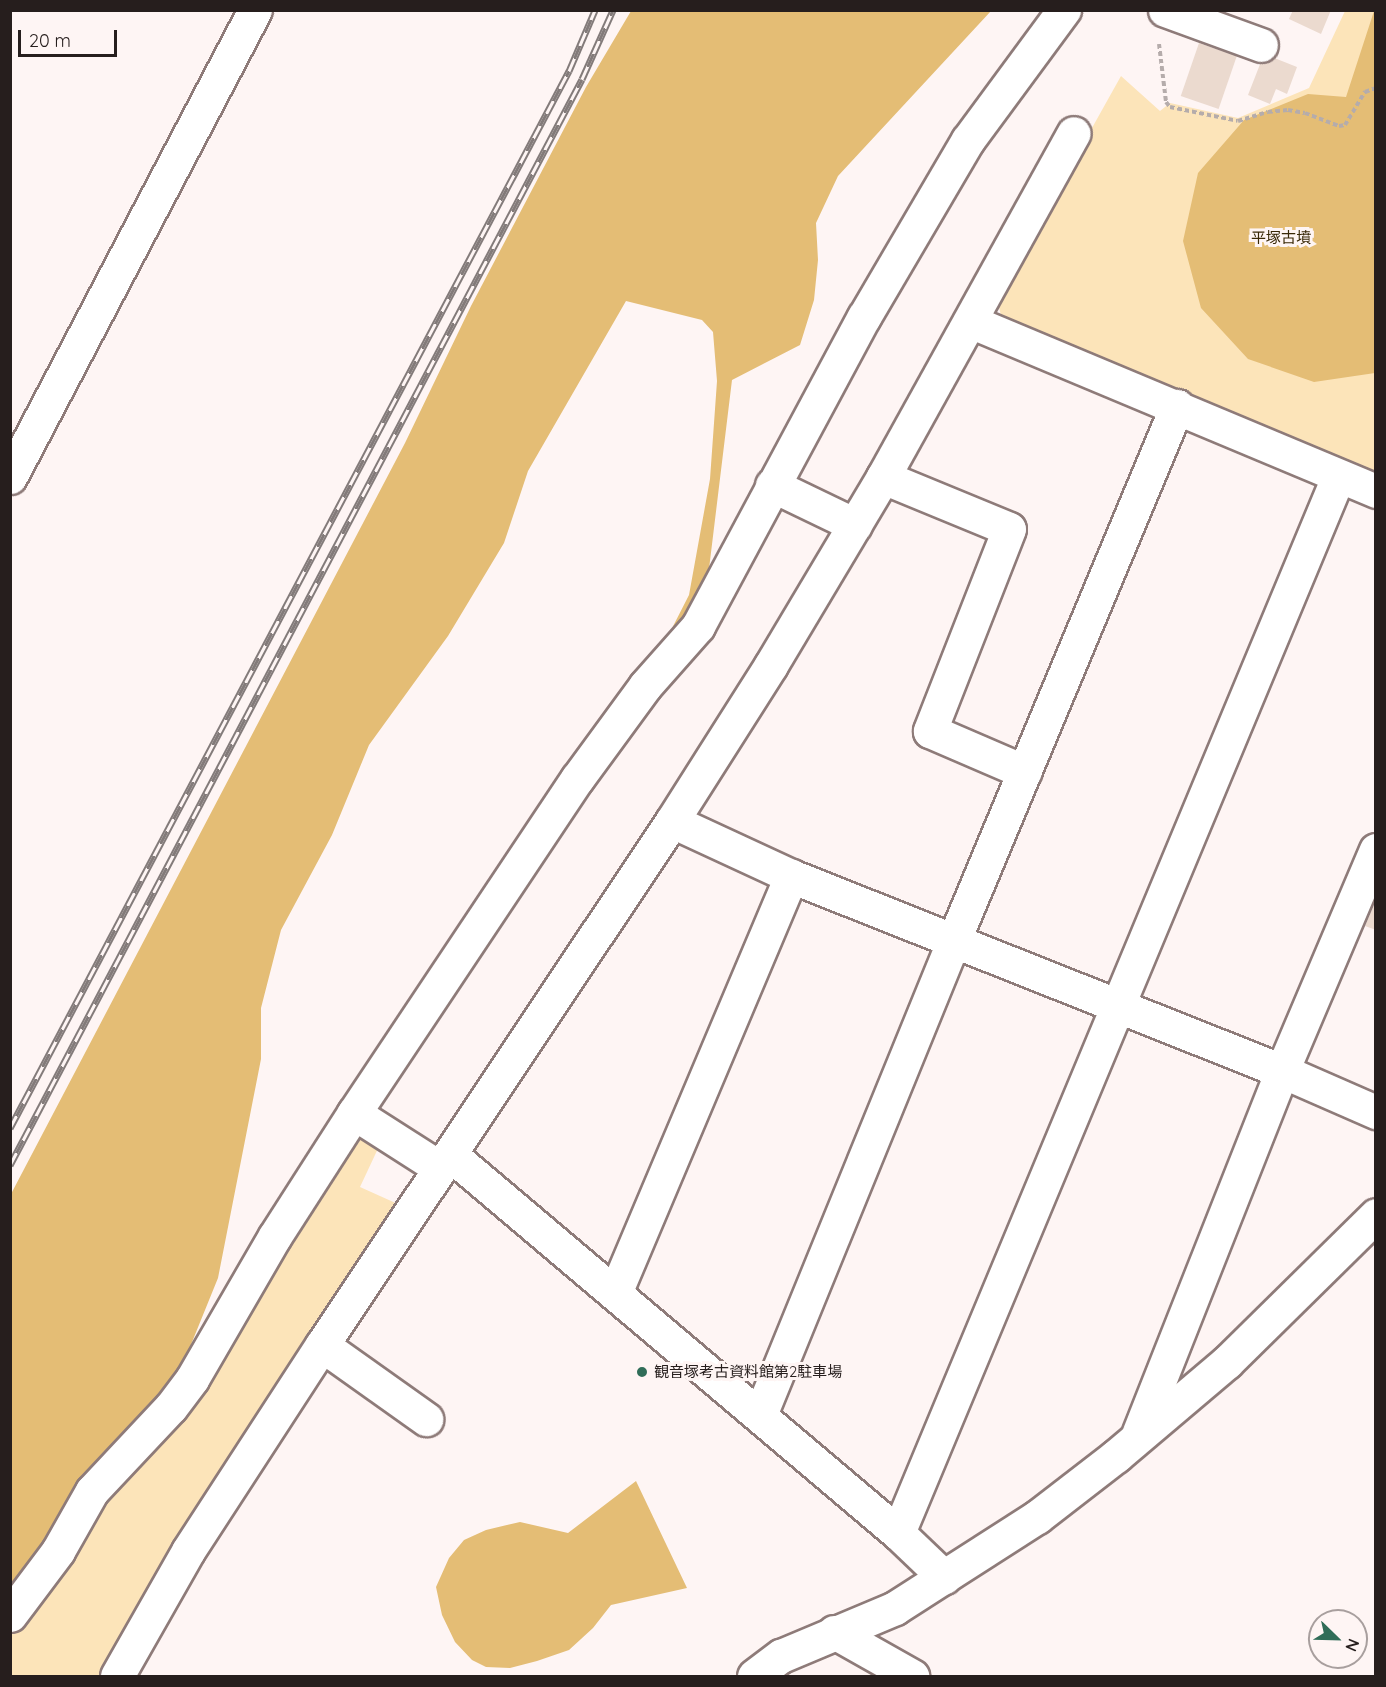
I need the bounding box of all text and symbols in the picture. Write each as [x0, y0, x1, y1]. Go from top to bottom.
scale bar [21, 18, 120, 56]
text: 20 m [29, 29, 71, 52]
park label: 平塚古墳 [1251, 229, 1311, 247]
place label: 観音塚考古資料館第2駐車場 [654, 1363, 842, 1381]
marker: 観音塚考古資料館第2駐車場 [635, 1365, 649, 1379]
north arrow [1308, 1609, 1368, 1669]
text: N [1341, 1636, 1364, 1655]

